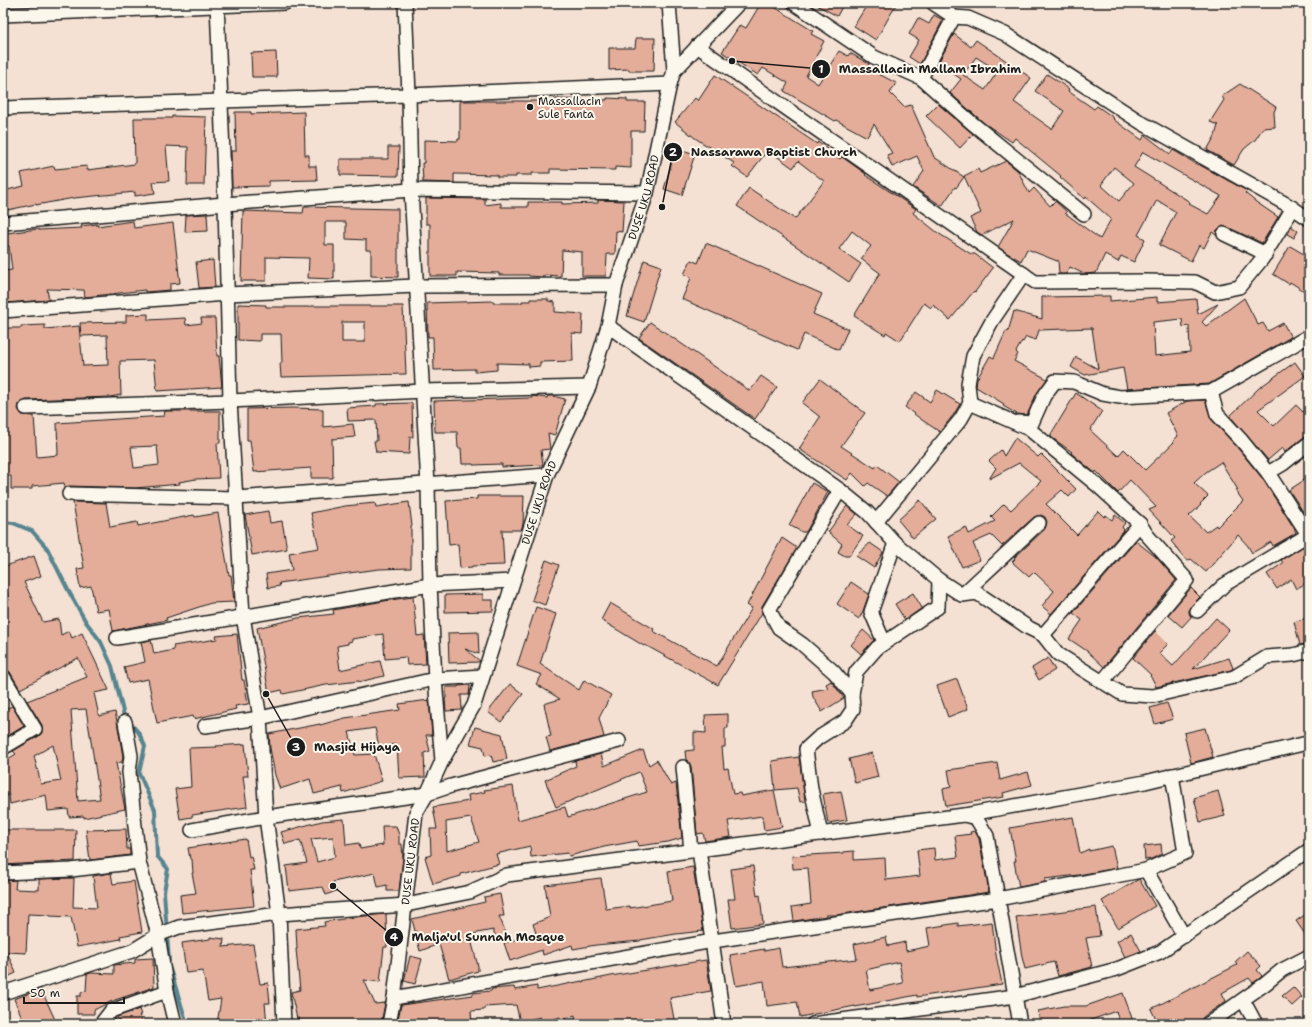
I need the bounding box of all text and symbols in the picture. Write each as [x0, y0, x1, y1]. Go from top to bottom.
callout: Massallacin Mallam Ibrahim [811, 57, 1029, 81]
text: 1 [818, 61, 824, 77]
text: Massallacin Mallam Ibrahim [839, 61, 1021, 77]
place label: Massallacin Sule Fanta [538, 94, 601, 122]
marker: Massallacin Sule Fanta [525, 102, 535, 112]
callout: Nassarawa Baptist Church [663, 140, 865, 164]
text: 2 [669, 144, 678, 160]
text: Nassarawa Baptist Church [691, 144, 857, 160]
street label: DUSE UKU ROAD [624, 154, 662, 242]
street label: DUSE UKU ROAD [518, 458, 560, 546]
callout: Masjid Hijaya [286, 735, 408, 759]
text: 3 [292, 739, 300, 755]
text: Masjid Hijaya [314, 739, 401, 755]
street label: DUSE UKU ROAD [398, 817, 423, 906]
callout: Malja'ul Sunnah Mosque [384, 925, 573, 949]
text: 4 [390, 929, 399, 945]
text: Malja'ul Sunnah Mosque [412, 929, 564, 945]
scale bar [24, 979, 124, 1005]
text: 50 m [30, 985, 60, 1001]

